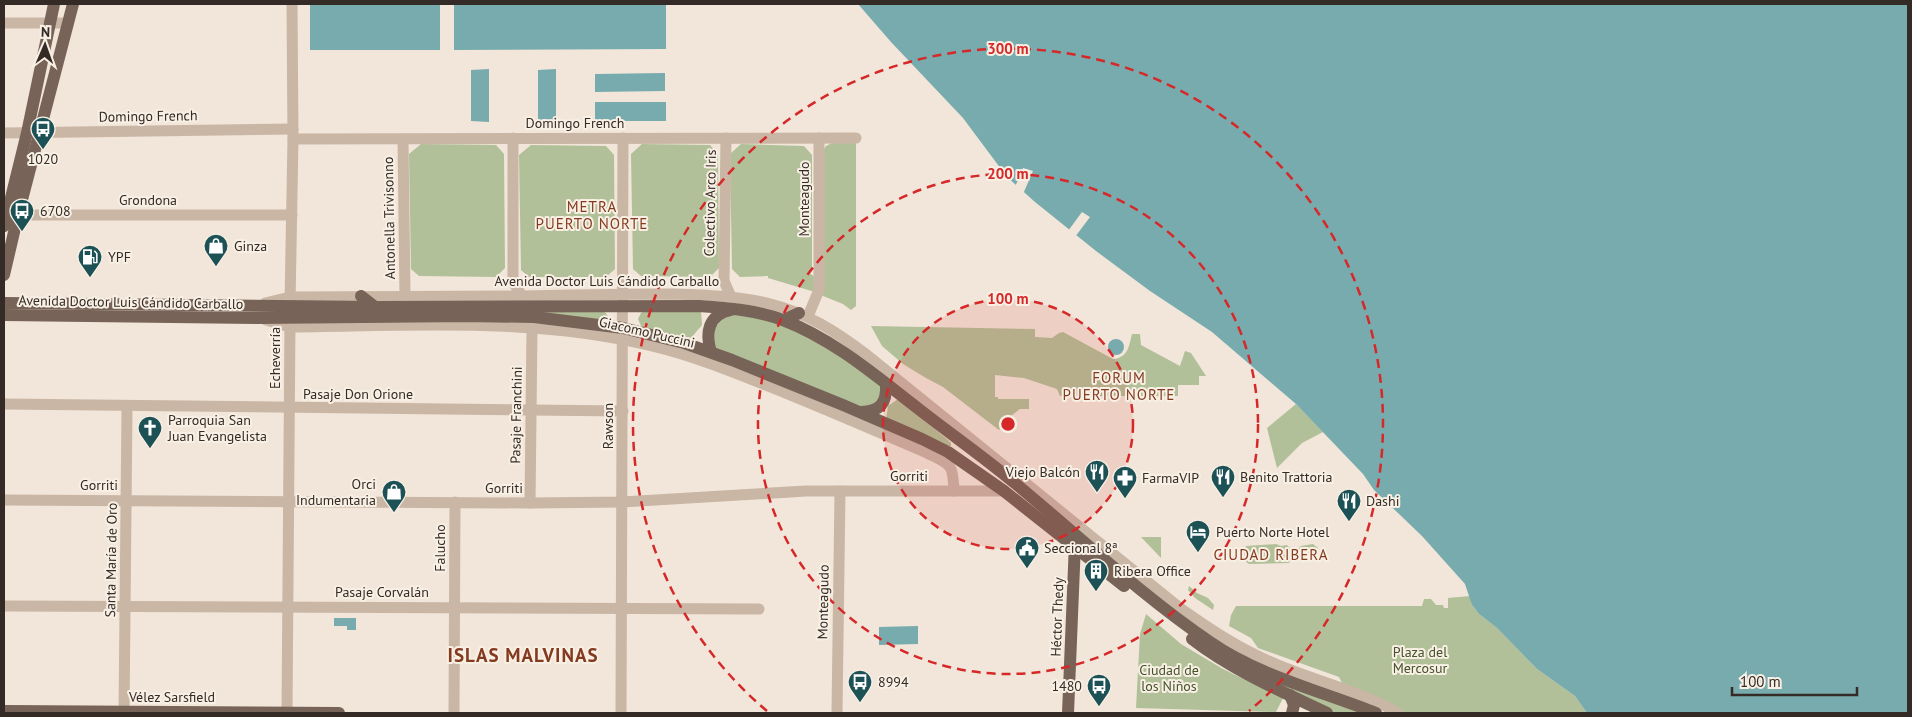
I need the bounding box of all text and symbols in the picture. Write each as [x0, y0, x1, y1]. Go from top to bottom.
north arrow [20, 20, 70, 70]
text: N [41, 23, 50, 41]
text: 300 m [987, 39, 1029, 58]
street label: Domingo French [98, 106, 198, 126]
street label: Domingo French [526, 114, 624, 132]
bus stop icon: 1020 [30, 116, 56, 150]
street label: Colectivo Arco Iris [700, 149, 720, 257]
place label: 1020 [28, 150, 59, 168]
street label: Antonella Trivisonno [379, 157, 399, 279]
street label: Monteagudo [795, 162, 813, 236]
text: 200 m [987, 164, 1029, 183]
street label: Grondona [119, 191, 177, 209]
district label: METRA PUERTO NORTE [536, 197, 648, 233]
bus stop icon: 6708 [9, 198, 35, 232]
place label: 6708 [40, 202, 71, 220]
shop icon: Ginza [203, 233, 229, 267]
place label: Ginza [234, 237, 267, 255]
fuel station icon: YPF [77, 244, 103, 278]
place label: YPF [108, 248, 131, 266]
street label: Avenida Doctor Luis Cándido Carballo [495, 272, 719, 290]
text: 100 m [987, 289, 1029, 308]
street label: Avenida Doctor Luis Cándido Carballo [18, 291, 244, 313]
street label: Giacomo Puccini [597, 312, 697, 352]
street label: Echeverría [266, 327, 284, 389]
street label: Pasaje Franchini [506, 366, 526, 464]
district label: FORUM PUERTO NORTE [1063, 368, 1175, 404]
street label: Pasaje Don Orione [303, 385, 413, 403]
street label: Rawson [599, 403, 617, 449]
place label: Parroquia San Juan Evangelista [167, 411, 267, 445]
church icon: Parroquia San Juan Evangelista [137, 415, 163, 449]
centre of rings [999, 415, 1017, 433]
restaurant icon: Viejo Balcón [1084, 459, 1110, 493]
place label: Viejo Balcón [1005, 463, 1080, 481]
restaurant icon: Benito Trattoria [1210, 464, 1236, 498]
pharmacy icon: FarmaVIP [1112, 465, 1138, 499]
street label: Gorriti [890, 467, 928, 485]
place label: Benito Trattoria [1240, 468, 1332, 486]
place label: FarmaVIP [1142, 469, 1199, 487]
place label: Orci Indumentaria [296, 475, 376, 509]
street label: Gorriti [80, 476, 118, 494]
shop icon: Orci Indumentaria [381, 479, 407, 513]
street label: Gorriti [485, 479, 523, 497]
restaurant icon: Dashi [1336, 488, 1362, 522]
place label: Dashi [1366, 492, 1399, 510]
street label: Santa María de Oro [101, 502, 121, 618]
hotel icon: Puerto Norte Hotel [1185, 519, 1211, 553]
place label: Puerto Norte Hotel [1216, 523, 1329, 541]
street label: Falucho [431, 524, 449, 572]
public building icon: Seccional 8ª [1014, 535, 1040, 569]
place label: Seccional 8ª [1044, 539, 1117, 557]
district label: CIUDAD RIBERA [1213, 545, 1329, 564]
building icon: Ribera Office [1083, 558, 1109, 592]
place label: Ribera Office [1114, 562, 1191, 580]
street label: Monteagudo [813, 564, 833, 640]
street label: Héctor Thedy [1047, 577, 1067, 657]
street label: Pasaje Corvalán [335, 583, 429, 601]
district label: ISLAS MALVINAS [448, 643, 598, 667]
park label: Plaza del Mercosur [1393, 643, 1448, 677]
park label: Ciudad de los Niños [1139, 661, 1199, 695]
scale bar [1732, 664, 1857, 696]
bus stop icon: 8994 [847, 669, 873, 703]
text: 100 m [1740, 672, 1781, 691]
place label: 8994 [878, 673, 909, 691]
bus stop icon: 1480 [1086, 673, 1112, 707]
place label: 1480 [1051, 677, 1082, 695]
street label: Vélez Sarsfield [128, 688, 215, 706]

